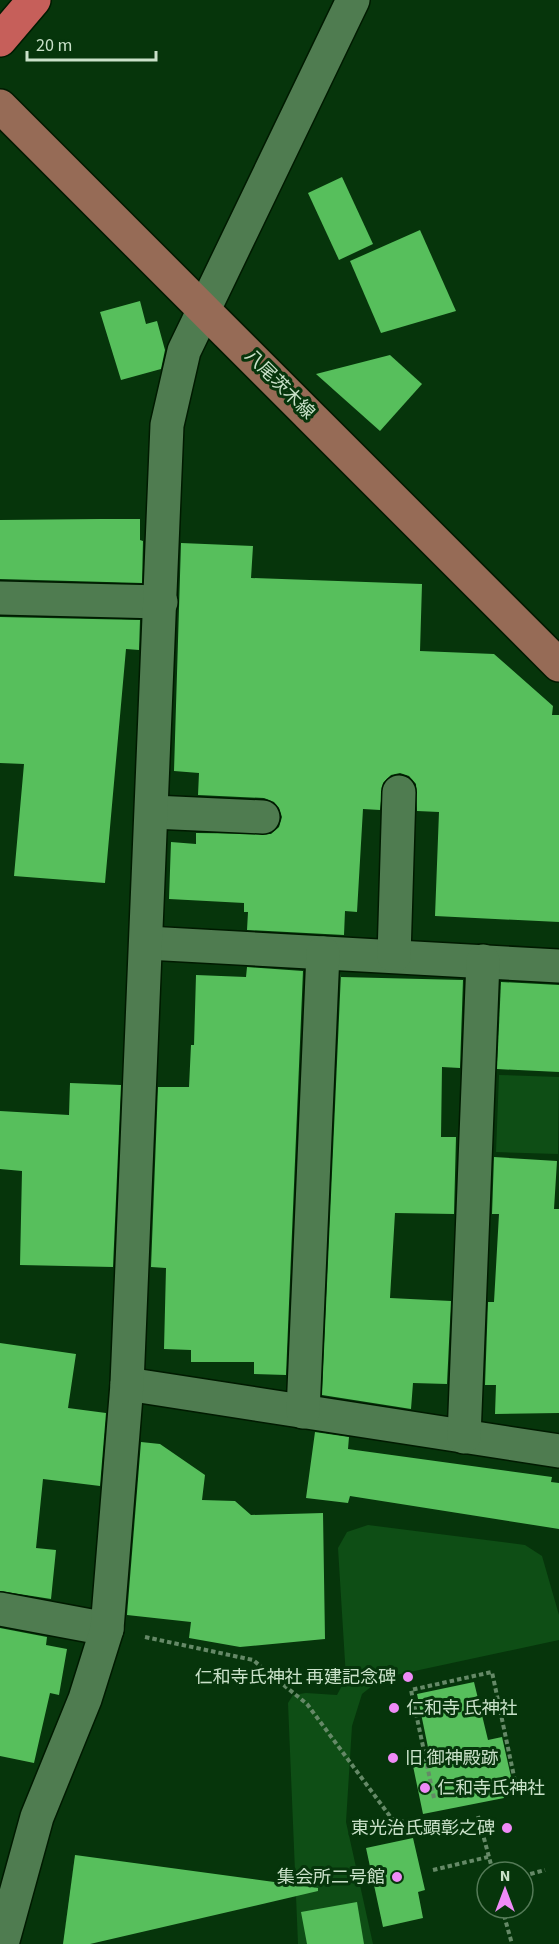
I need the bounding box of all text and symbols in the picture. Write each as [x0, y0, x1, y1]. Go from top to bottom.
scale bar [27, 24, 156, 62]
text: 20 m [36, 33, 72, 58]
street label: 八尾茨木線 [239, 344, 320, 425]
place label: 仁和寺氏神社 再建記念碑 [194, 1665, 396, 1690]
marker: 仁和寺氏神社 再建記念碑 [401, 1670, 415, 1684]
place label: 仁和寺 氏神社 [406, 1696, 518, 1721]
marker: 仁和寺 氏神社 [387, 1701, 401, 1715]
place label: 旧 御神殿跡 [405, 1746, 499, 1771]
marker: 旧 御神殿跡 [386, 1751, 400, 1765]
place label: 仁和寺氏神社 [437, 1776, 545, 1801]
marker: 仁和寺氏神社 [418, 1781, 432, 1795]
place label: 東光治氏顕彰之碑 [351, 1816, 495, 1841]
marker: 東光治氏顕彰之碑 [500, 1821, 514, 1835]
north arrow [475, 1860, 535, 1920]
place label: 集会所二号館 [277, 1865, 385, 1890]
text: N [500, 1865, 510, 1887]
marker: 集会所二号館 [390, 1870, 404, 1884]

